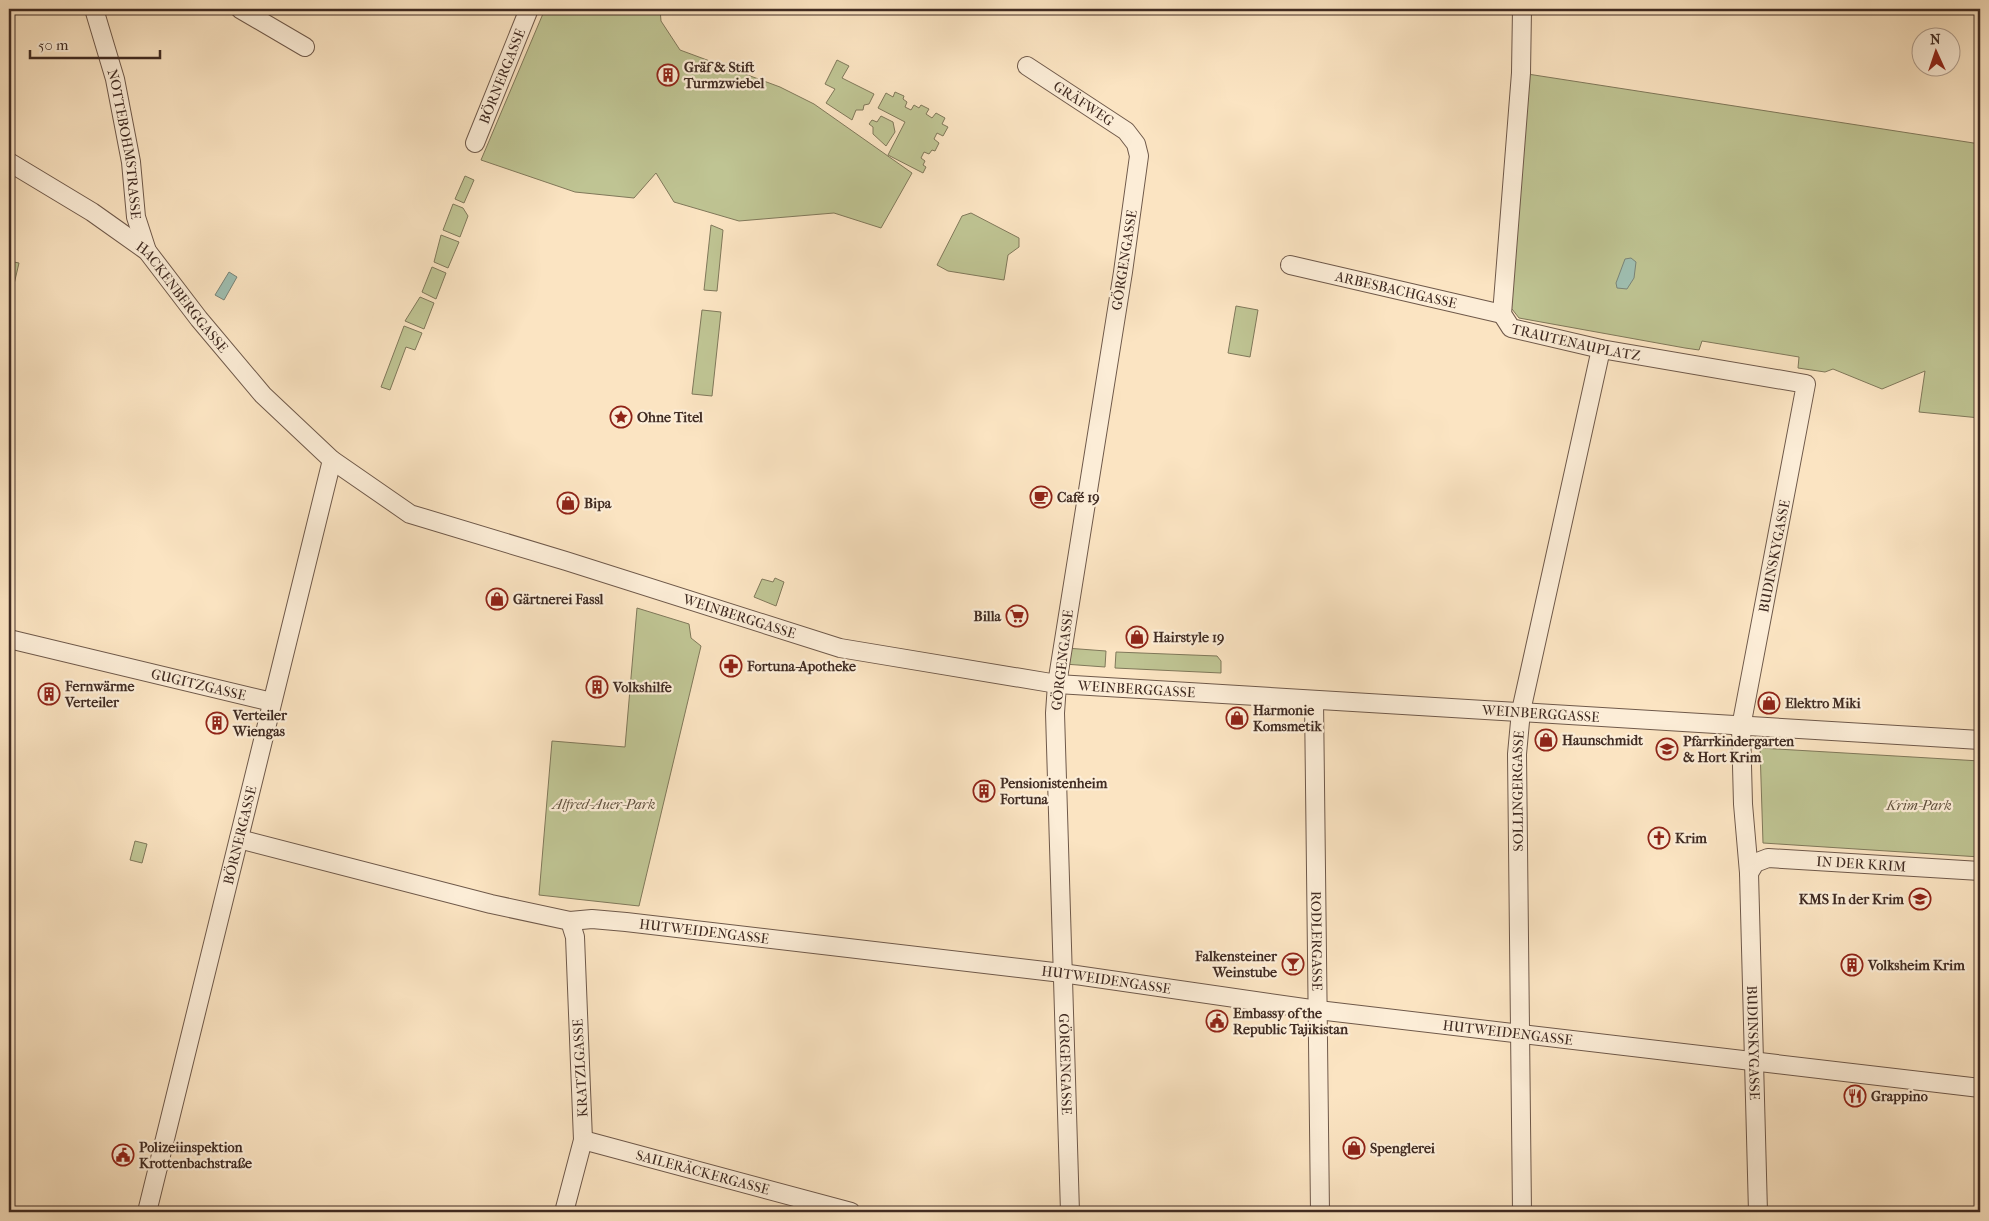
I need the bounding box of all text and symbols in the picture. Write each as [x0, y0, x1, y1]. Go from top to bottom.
street label: BÖRNERGASSE [476, 26, 529, 127]
scale bar [30, 28, 160, 60]
north arrow [1912, 28, 1962, 78]
text: N [1930, 31, 1941, 48]
text: 50 m [38, 36, 69, 54]
place label: Gräf & Stift Turmzwiebel [683, 59, 764, 92]
building icon: Gräf & Stift Turmzwiebel [656, 63, 680, 87]
street label: NOTTEBOHMSTRASSE [103, 67, 144, 221]
street label: GRÄFWEG [1050, 78, 1117, 130]
street label: GÖRGENGASSE [1107, 208, 1141, 312]
street label: HACKENBERGGASSE [133, 238, 232, 357]
street label: ARBESBACHGASSE [1333, 268, 1459, 312]
street label: TRAUTENAUPLATZ [1510, 320, 1642, 365]
place icon: Ohne Titel [609, 405, 633, 429]
place label: Ohne Titel [637, 409, 703, 426]
cafe icon: Café 19 [1029, 485, 1053, 509]
place label: Café 19 [1057, 489, 1100, 506]
shop icon: Bipa [556, 491, 580, 515]
place label: Bipa [584, 495, 612, 512]
street label: BUDINSKYGASSE [1755, 498, 1794, 614]
shop icon: Gärtnerei Fassl [485, 587, 509, 611]
street label: WEINBERGGASSE [680, 590, 799, 643]
place label: Gärtnerei Fassl [513, 591, 604, 608]
supermarket icon: Billa [1005, 604, 1029, 628]
place label: Billa [974, 608, 1002, 625]
street label: GÖRGENGASSE [1047, 608, 1077, 711]
shop icon: Hairstyle 19 [1125, 625, 1149, 649]
place label: Hairstyle 19 [1153, 629, 1224, 646]
pharmacy icon: Fortuna-Apotheke [719, 654, 743, 678]
place label: Fortuna-Apotheke [746, 658, 856, 675]
street label: GUGITZGASSE [149, 665, 248, 705]
building icon: Volkshilfe [585, 675, 609, 699]
street label: WEINBERGGASSE [1076, 677, 1196, 701]
place label: Fernwärme Verteiler [64, 678, 134, 711]
place label: Volkshilfe [612, 679, 672, 696]
building icon: Fernwärme Verteiler [37, 682, 61, 706]
shop icon: Elektro Miki [1757, 691, 1781, 715]
place label: Elektro Miki [1785, 695, 1862, 712]
place label: Harmonie Komsmetik [1253, 702, 1322, 735]
street label: WEINBERGGASSE [1481, 702, 1600, 726]
shop icon: Harmonie Komsmetik [1225, 706, 1249, 730]
place label: Verteiler Wiengas [232, 707, 288, 740]
building icon: Verteiler Wiengas [205, 711, 229, 735]
shop icon: Haunschmidt [1534, 728, 1558, 752]
street label: SOLLINGERGASSE [1509, 729, 1528, 852]
place label: Haunschmidt [1562, 732, 1644, 749]
place label: Pfarrkindergarten & Hort Krim [1683, 733, 1795, 766]
school or university icon: Pfarrkindergarten & Hort Krim [1655, 737, 1679, 761]
place label: Pensionistenheim Fortuna [999, 775, 1108, 808]
building icon: Pensionistenheim Fortuna [972, 779, 996, 803]
street label: BÖRNERGASSE [220, 784, 261, 887]
park label: Alfred-Auer-Park [551, 796, 655, 813]
park label: Krim-Park [1885, 797, 1952, 814]
church icon: Krim [1647, 826, 1671, 850]
place label: Krim [1675, 830, 1707, 847]
street label: IN DER KRIM [1816, 853, 1907, 875]
school or university icon: KMS In der Krim [1908, 887, 1932, 911]
street label: RODLERGASSE [1307, 891, 1325, 991]
place label: KMS In der Krim [1799, 891, 1904, 908]
street label: HUTWEIDENGASSE [638, 916, 771, 948]
place label: Falkensteiner Weinstube [1194, 948, 1278, 981]
bar icon: Falkensteiner Weinstube [1281, 952, 1305, 976]
building icon: Volksheim Krim [1840, 953, 1864, 977]
place label: Volksheim Krim [1867, 957, 1965, 974]
street label: HUTWEIDENGASSE [1040, 963, 1173, 998]
street label: BUDINSKYGASSE [1743, 985, 1763, 1101]
place label: Embassy of the Republic Tajikistan [1233, 1005, 1349, 1038]
public building icon: Embassy of the Republic Tajikistan [1205, 1009, 1229, 1033]
street label: GÖRGENGASSE [1055, 1013, 1075, 1116]
street label: HUTWEIDENGASSE [1442, 1017, 1574, 1049]
street label: KRATZLGASSE [569, 1018, 592, 1118]
restaurant icon: Grappino [1843, 1084, 1867, 1108]
place label: Grappino [1871, 1088, 1928, 1105]
shop icon: Spenglerei [1342, 1136, 1366, 1160]
place label: Polizeiinspektion Krottenbachstraße [139, 1139, 252, 1172]
place label: Spenglerei [1370, 1140, 1436, 1157]
public building icon: Polizeiinspektion Krottenbachstraße [111, 1143, 135, 1167]
street label: SAILERÄCKERGASSE [634, 1147, 772, 1199]

